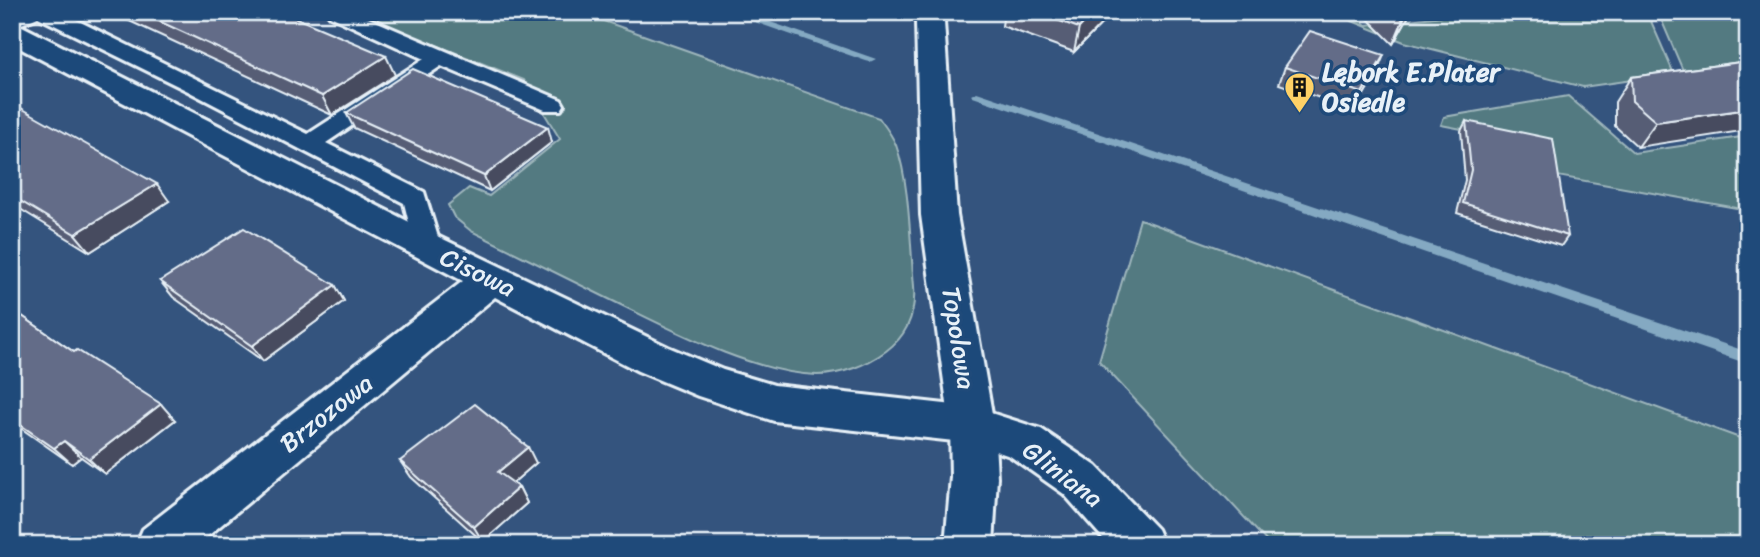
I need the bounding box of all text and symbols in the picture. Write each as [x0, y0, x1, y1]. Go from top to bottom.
place label: Lębork E.Plater Osiedle [1322, 49, 1502, 125]
building icon: Lębork E.Plater Osiedle [1282, 70, 1316, 114]
street label: Cisowa [432, 234, 524, 310]
street label: Topolowa [928, 283, 990, 393]
street label: Brzozowa [269, 361, 383, 465]
street label: Gliniana [1012, 428, 1114, 520]

